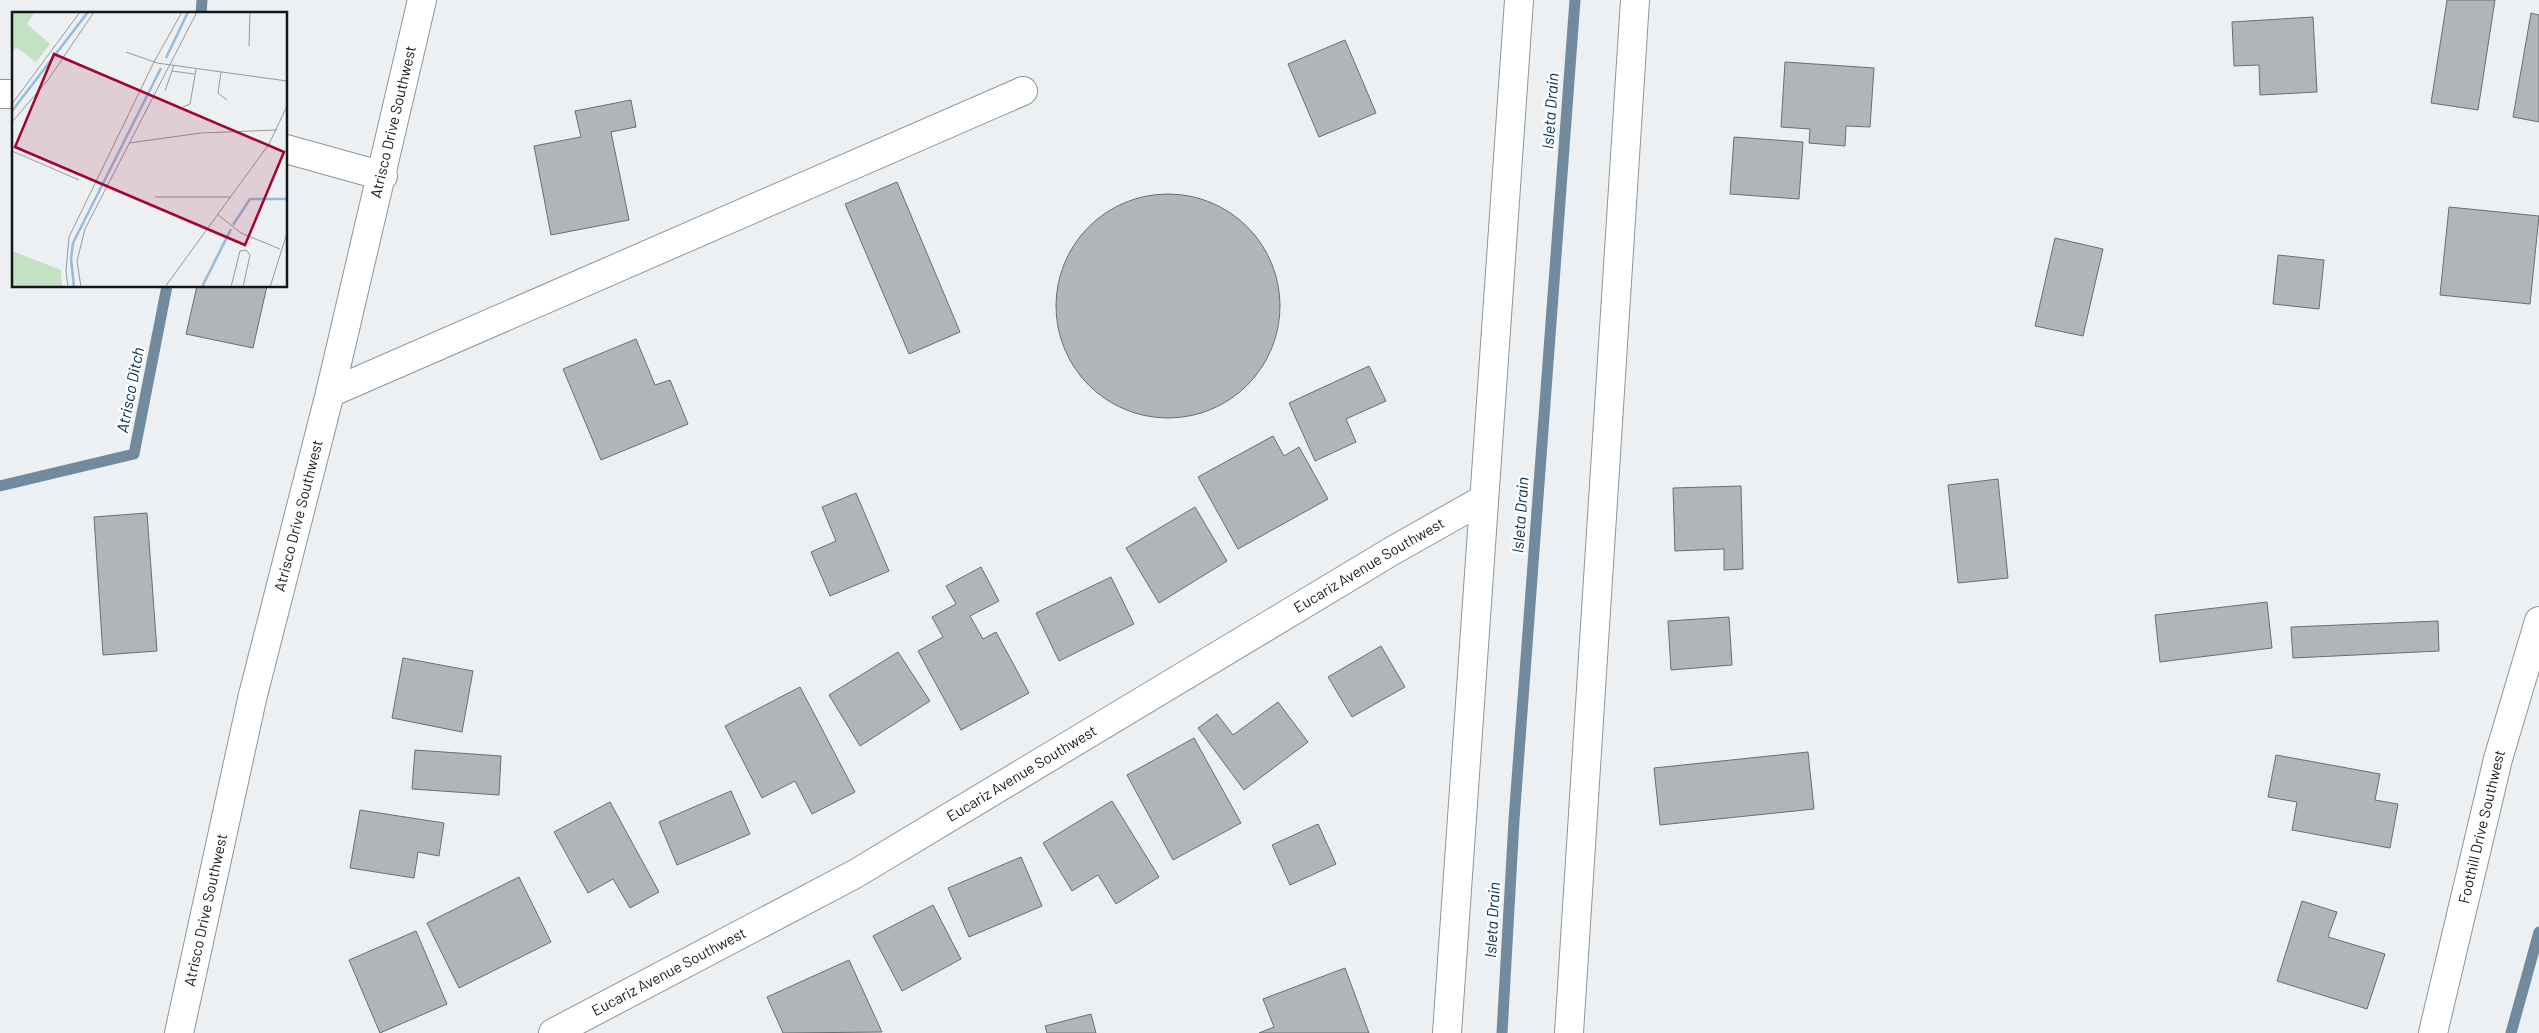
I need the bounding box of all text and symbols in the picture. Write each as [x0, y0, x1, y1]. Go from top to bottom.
inset map [12, 12, 288, 288]
street label: Atrisco Drive Southwest [366, 44, 419, 200]
water label: Isleta Drain [1537, 72, 1562, 150]
water label: Atrisco Ditch [112, 345, 147, 434]
street label: Atrisco Drive Southwest [270, 438, 326, 593]
water label: Isleta Drain [1507, 476, 1532, 554]
street label: Eucariz Avenue Southwest [1290, 513, 1447, 616]
street label: Eucariz Avenue Southwest [943, 721, 1100, 825]
street label: Foothill Drive Southwest [2454, 747, 2508, 905]
street label: Atrisco Drive Southwest [179, 832, 230, 988]
water label: Isleta Drain [1480, 881, 1503, 959]
street label: Eucariz Avenue Southwest [588, 923, 749, 1019]

